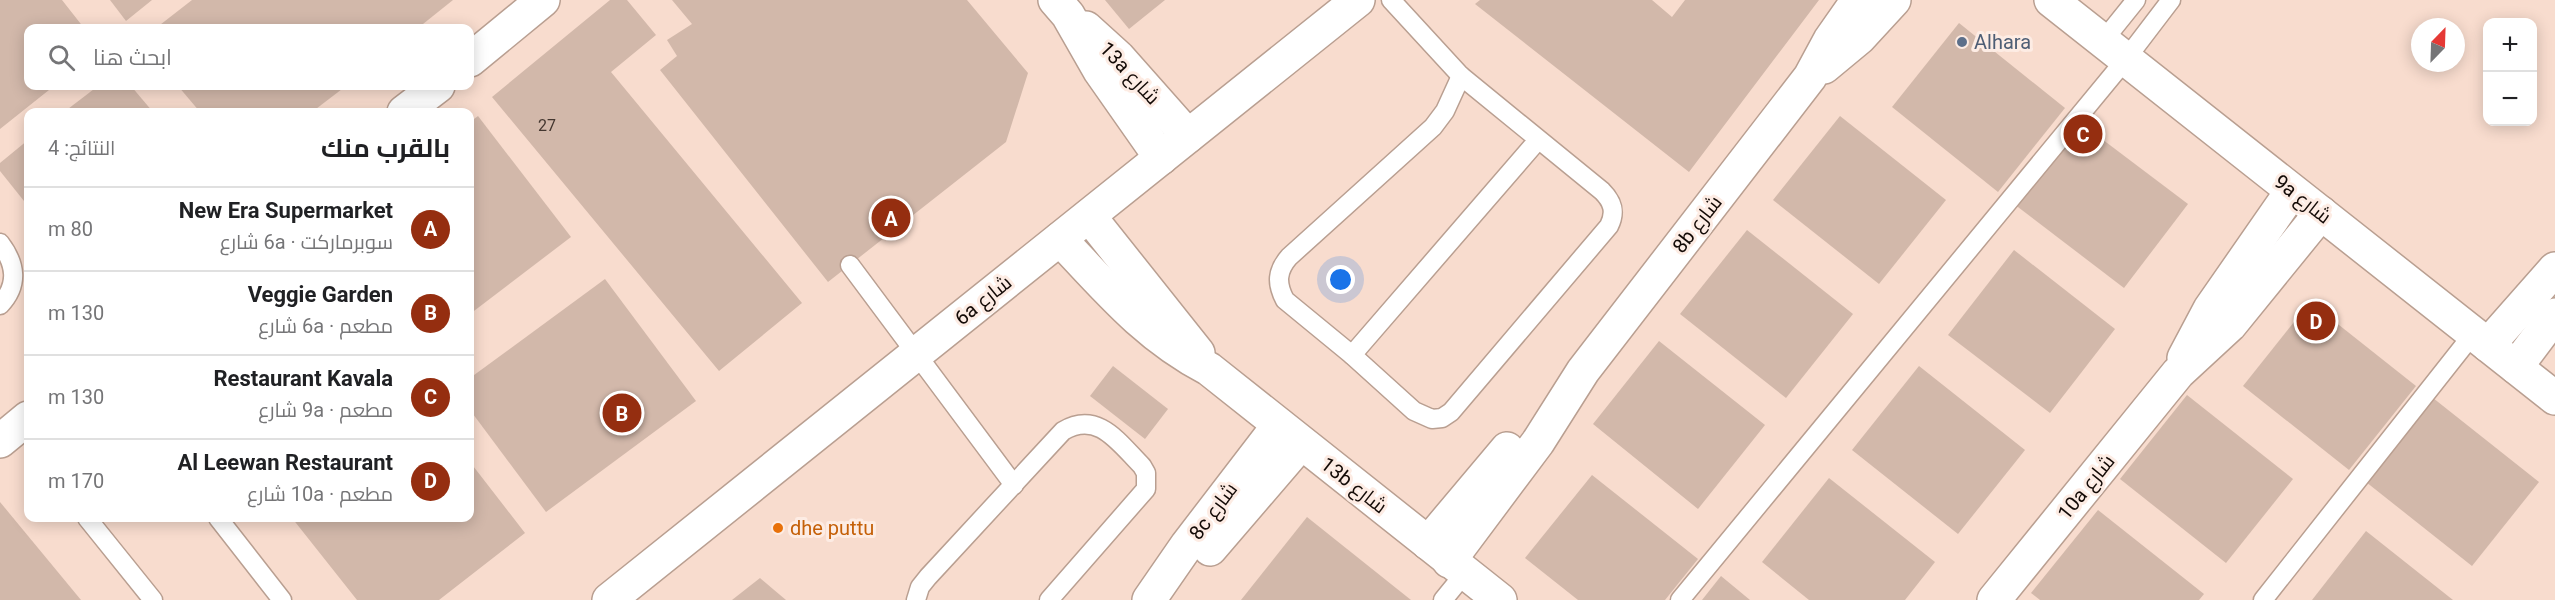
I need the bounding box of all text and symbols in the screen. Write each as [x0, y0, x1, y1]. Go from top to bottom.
north arrow [2411, 18, 2465, 72]
map controls [2483, 18, 2537, 126]
button: + [2483, 18, 2537, 72]
search box [24, 24, 474, 90]
place label: Alhara [1974, 30, 2031, 54]
marker: Alhara [1955, 35, 1969, 49]
street label: 13a شارع [1093, 37, 1165, 111]
icon: search [45, 41, 78, 74]
text: ابحث هنا [93, 45, 172, 70]
button: − [2483, 72, 2537, 126]
pin: C [2064, 112, 2102, 156]
house number: 27 [538, 116, 556, 135]
text: بالقرب منك [321, 133, 450, 163]
text: النتائج: 4 [48, 136, 116, 160]
street label: 9a شارع [2268, 169, 2336, 230]
street label: 8b شارع [1667, 191, 1728, 259]
pin: A [872, 196, 910, 240]
text: New Era Supermarket [179, 198, 393, 223]
text: 80 m [48, 217, 93, 241]
text: A [424, 217, 437, 241]
text: سوبرماركت · 6a شارع [220, 230, 393, 254]
your location [1326, 265, 1355, 294]
street label: 6a شارع [950, 270, 1017, 332]
text: Veggie Garden [248, 282, 393, 307]
pin: D [2296, 298, 2336, 344]
text: 130 m [48, 301, 104, 325]
text: B [424, 301, 437, 325]
text: مطعم · 6a شارع [258, 314, 393, 338]
text: Restaurant Kavala [214, 366, 393, 391]
text: 130 m [48, 385, 104, 409]
text: C [424, 385, 437, 409]
pin: B [602, 390, 642, 436]
text: مطعم · 9a شارع [258, 398, 393, 422]
street label: 10a شارع [2052, 449, 2121, 526]
text: Al Leewan Restaurant [177, 450, 393, 475]
street label: 13b شارع [1315, 452, 1392, 520]
text: 170 m [48, 469, 104, 493]
text: D [424, 469, 437, 493]
street label: 8c شارع [1184, 478, 1244, 546]
text: مطعم · 10a شارع [247, 482, 393, 506]
place label: dhe puttu [790, 516, 874, 540]
marker: dhe puttu [771, 521, 785, 535]

